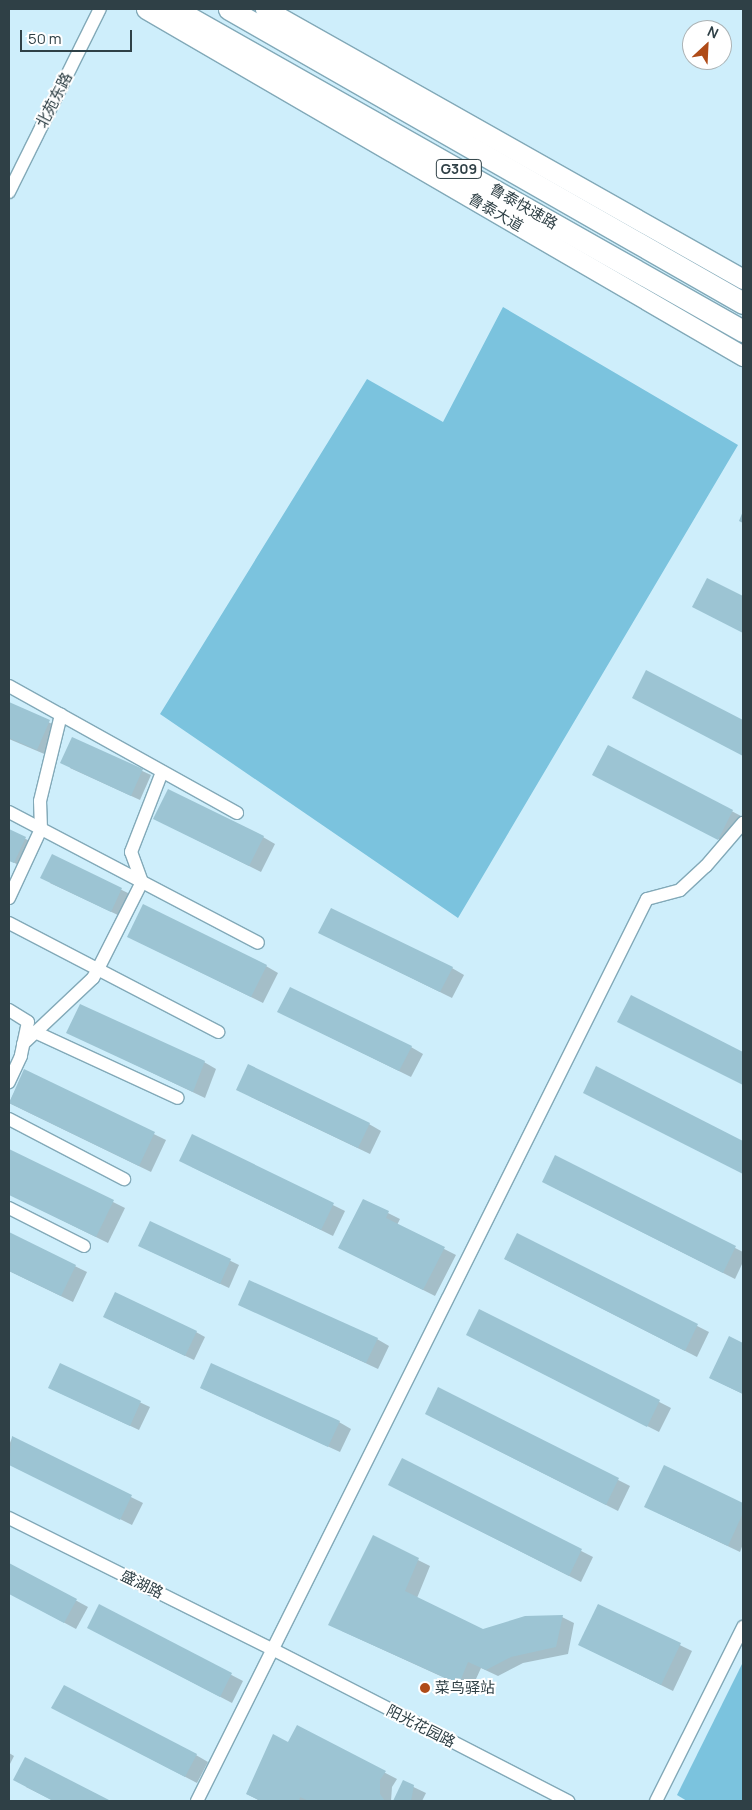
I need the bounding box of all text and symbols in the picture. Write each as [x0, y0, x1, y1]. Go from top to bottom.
scale bar [22, 20, 135, 52]
north arrow [682, 20, 732, 70]
text: N [705, 21, 722, 43]
text: 50 m [28, 28, 62, 49]
street label: 北苑东路 [32, 69, 76, 131]
road number: G309 [435, 157, 483, 180]
street label: 鲁泰快速路 [487, 179, 561, 233]
street label: 鲁泰大道 [466, 189, 526, 235]
street label: 盛湖路 [118, 1566, 166, 1602]
place label: 菜鸟驿站 [435, 1679, 495, 1697]
marker: 菜鸟驿站 [419, 1682, 431, 1694]
street label: 阳光花园路 [384, 1701, 458, 1751]

